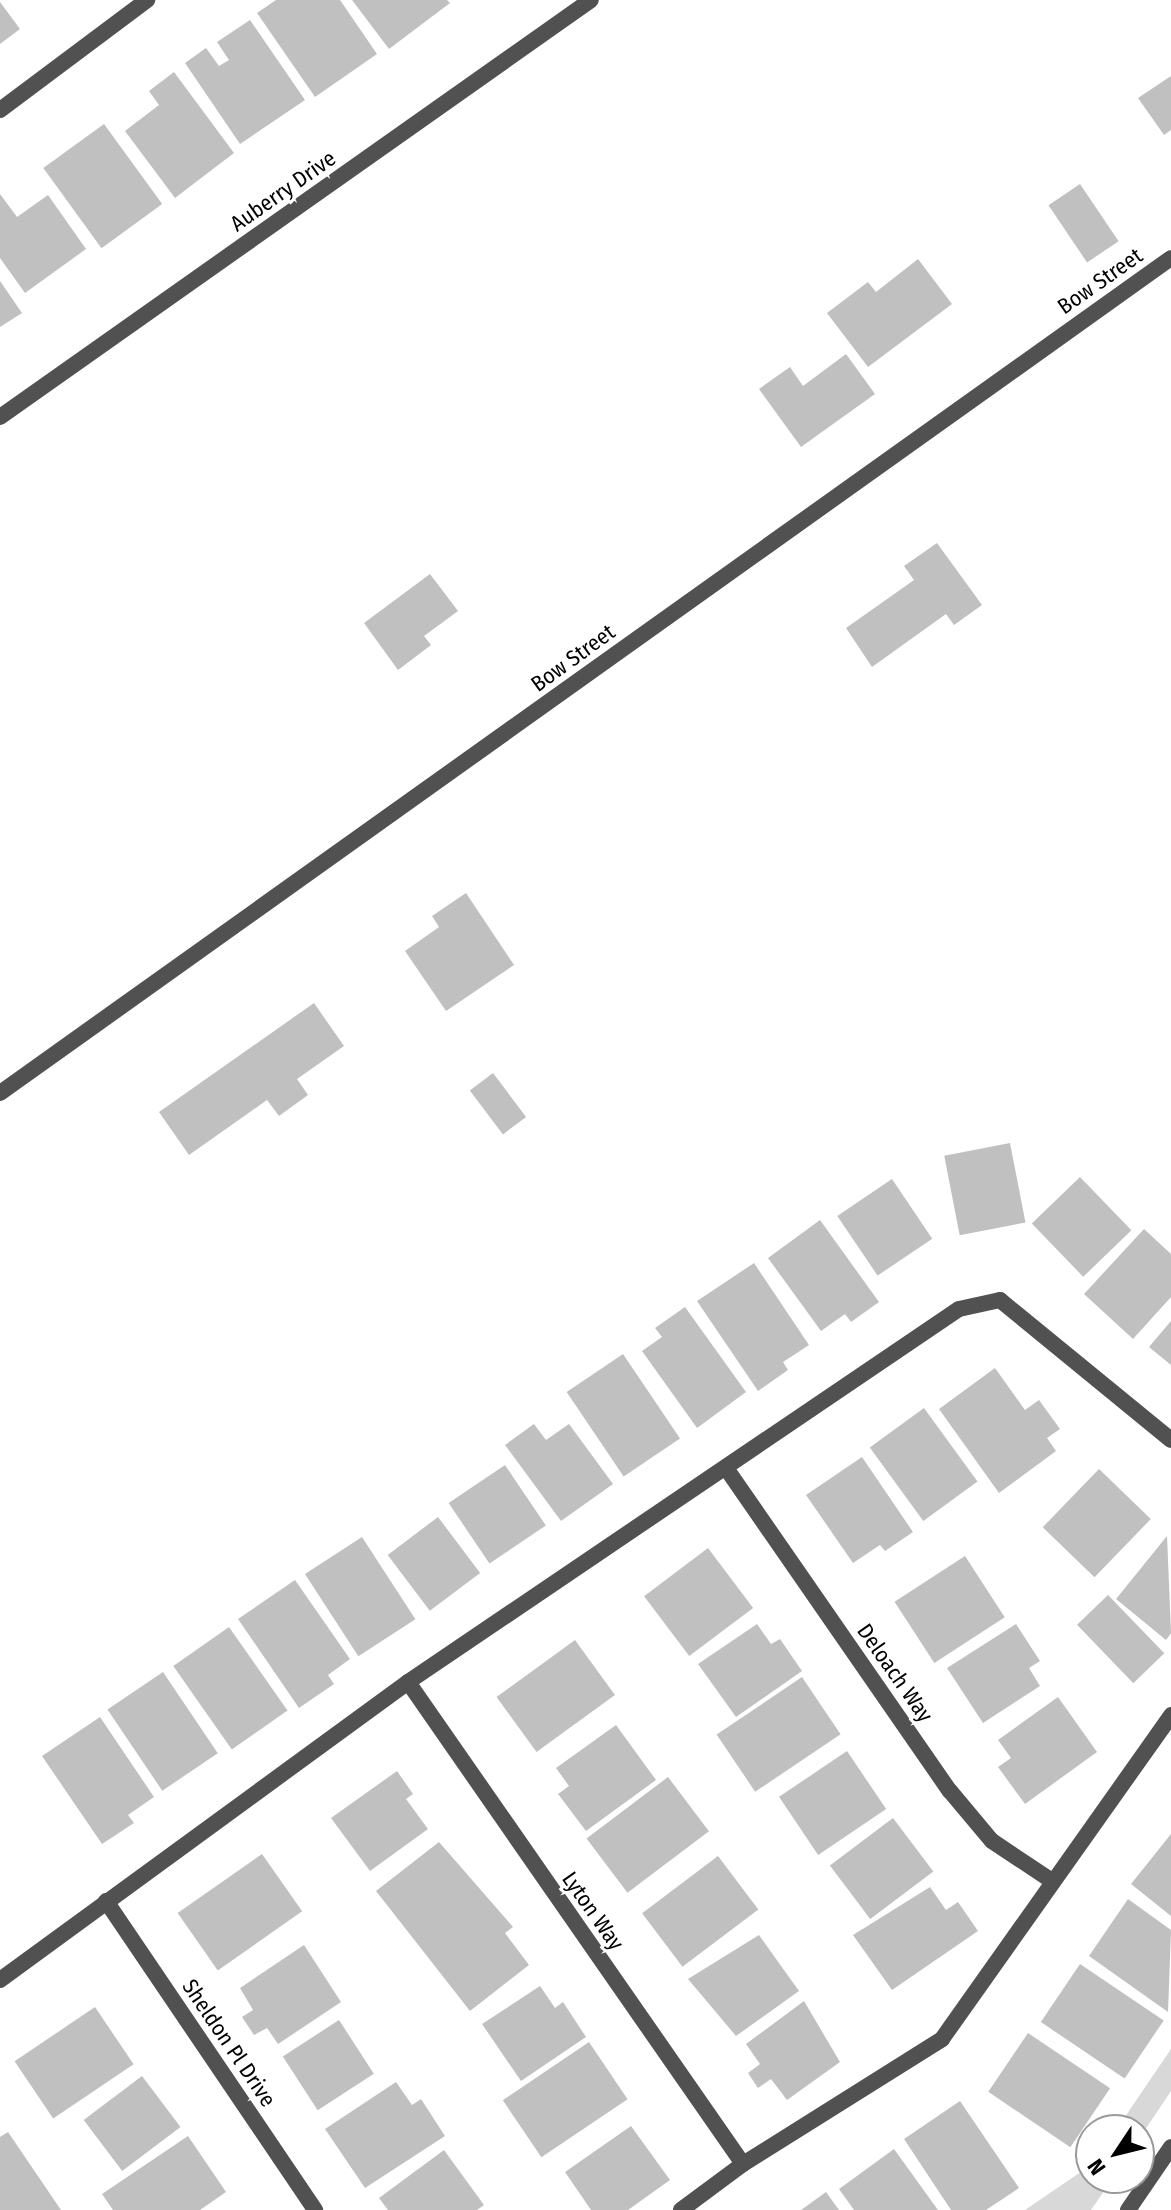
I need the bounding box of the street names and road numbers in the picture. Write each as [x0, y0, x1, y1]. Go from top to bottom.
street label: Auberry Drive [225, 145, 341, 237]
street label: Bow Street [1053, 242, 1147, 320]
street label: Bow Street [526, 619, 620, 697]
street label: Deloach Way [852, 1619, 938, 1727]
street label: Lyton Way [557, 1867, 629, 1955]
street label: Sheldon Pl Drive [177, 1974, 281, 2112]

